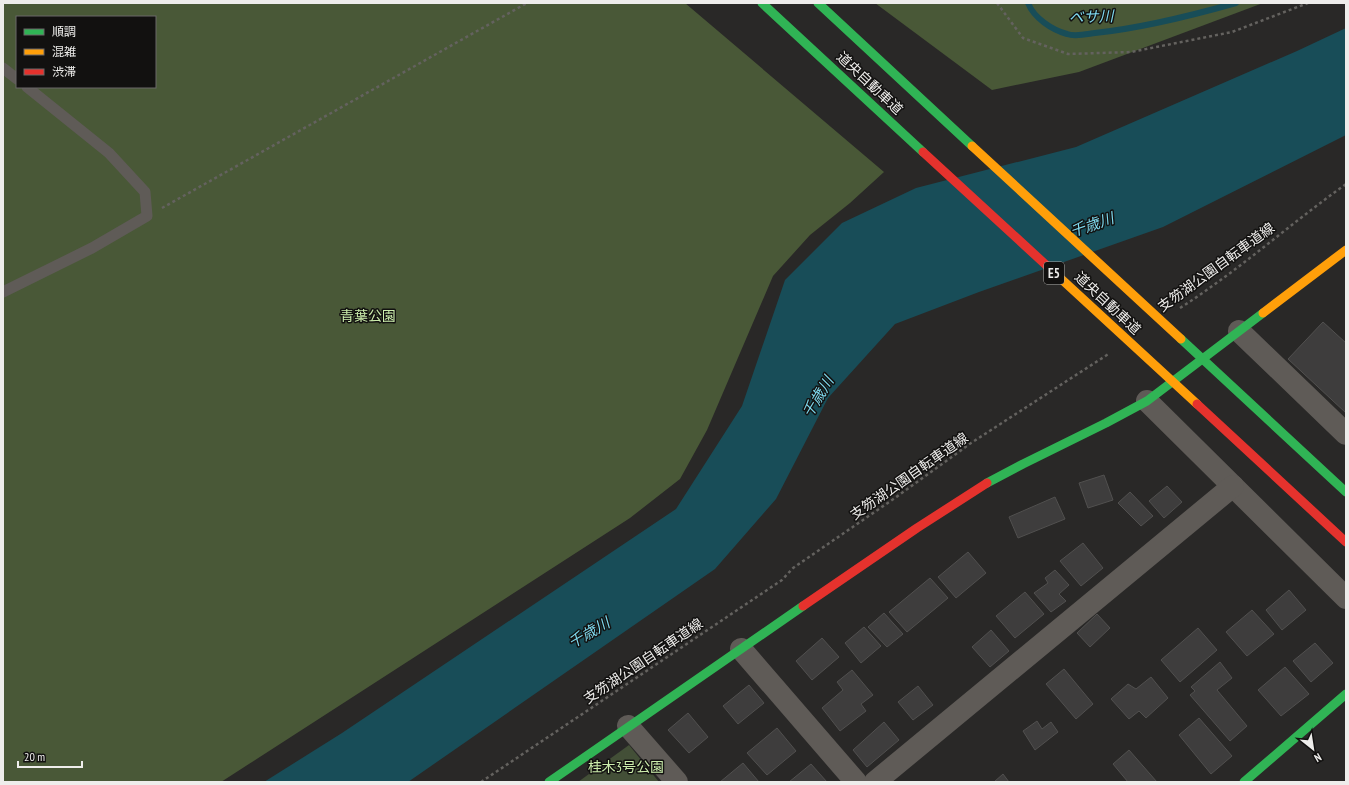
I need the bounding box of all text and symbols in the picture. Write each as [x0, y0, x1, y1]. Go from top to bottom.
water label: ベサ川 [1068, 6, 1116, 27]
legend [16, 16, 156, 88]
text: 順調 [52, 24, 76, 39]
text: 混雑 [52, 44, 76, 59]
street label: 道央自動車道 [833, 48, 907, 118]
text: 渋滞 [52, 64, 76, 79]
water label: 千歳川 [1067, 208, 1118, 241]
street label: 支笏湖公園自転車道線 [1154, 219, 1278, 315]
road number: E5 [1044, 262, 1064, 284]
street label: 道央自動車道 [1071, 268, 1145, 338]
park label: 青葉公園 [340, 307, 396, 325]
water label: 千歳川 [798, 371, 838, 421]
street label: 支笏湖公園自転車道線 [846, 428, 972, 524]
water label: 千歳川 [565, 612, 615, 652]
street label: 支笏湖公園自転車道線 [580, 614, 706, 708]
north arrow [1293, 729, 1333, 769]
scale bar [18, 743, 82, 769]
text: 20 m [24, 749, 45, 764]
text: N [1312, 750, 1324, 765]
park label: 桂木3号公園 [588, 758, 664, 776]

